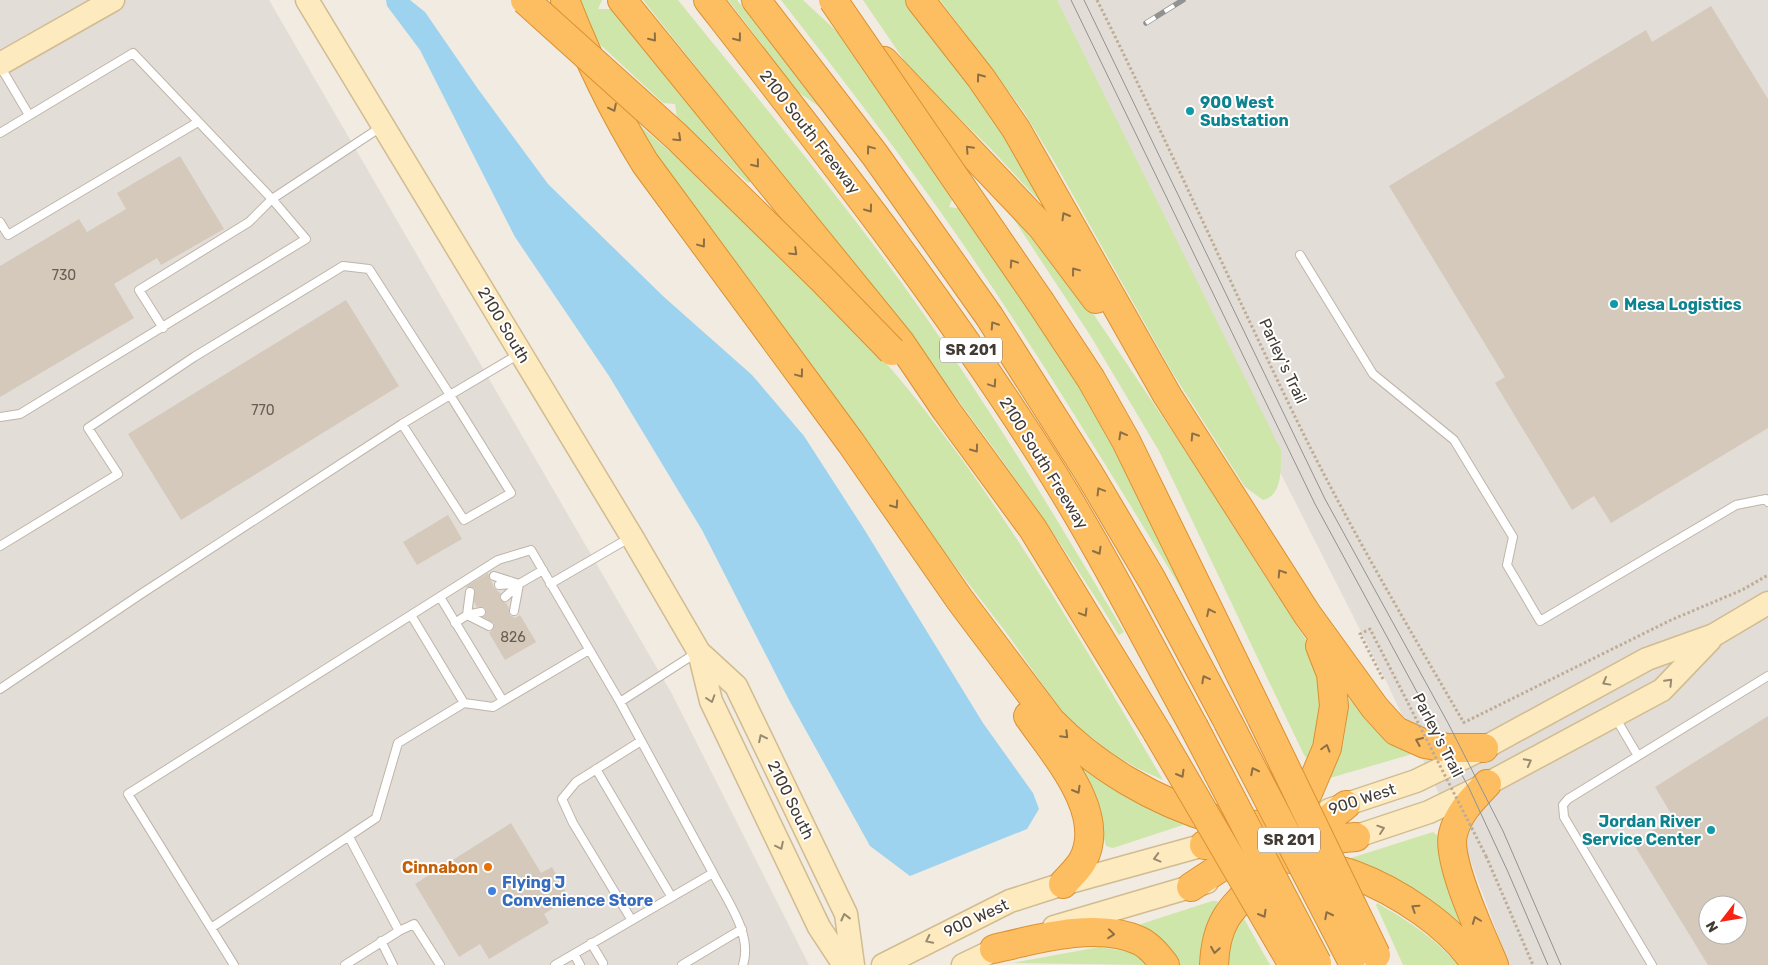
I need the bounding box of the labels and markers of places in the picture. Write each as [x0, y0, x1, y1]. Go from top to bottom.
place label: 900 West Substation [1200, 93, 1289, 130]
marker: 900 West Substation [1184, 105, 1196, 117]
place label: Mesa Logistics [1624, 295, 1742, 314]
marker: Mesa Logistics [1608, 298, 1620, 310]
place label: Jordan River Service Center [1582, 812, 1702, 849]
marker: Jordan River Service Center [1705, 824, 1717, 836]
place label: Cinnabon [402, 858, 478, 877]
marker: Cinnabon [482, 861, 494, 873]
place label: Flying J Convenience Store [502, 873, 653, 910]
marker: Flying J Convenience Store [486, 885, 498, 897]

